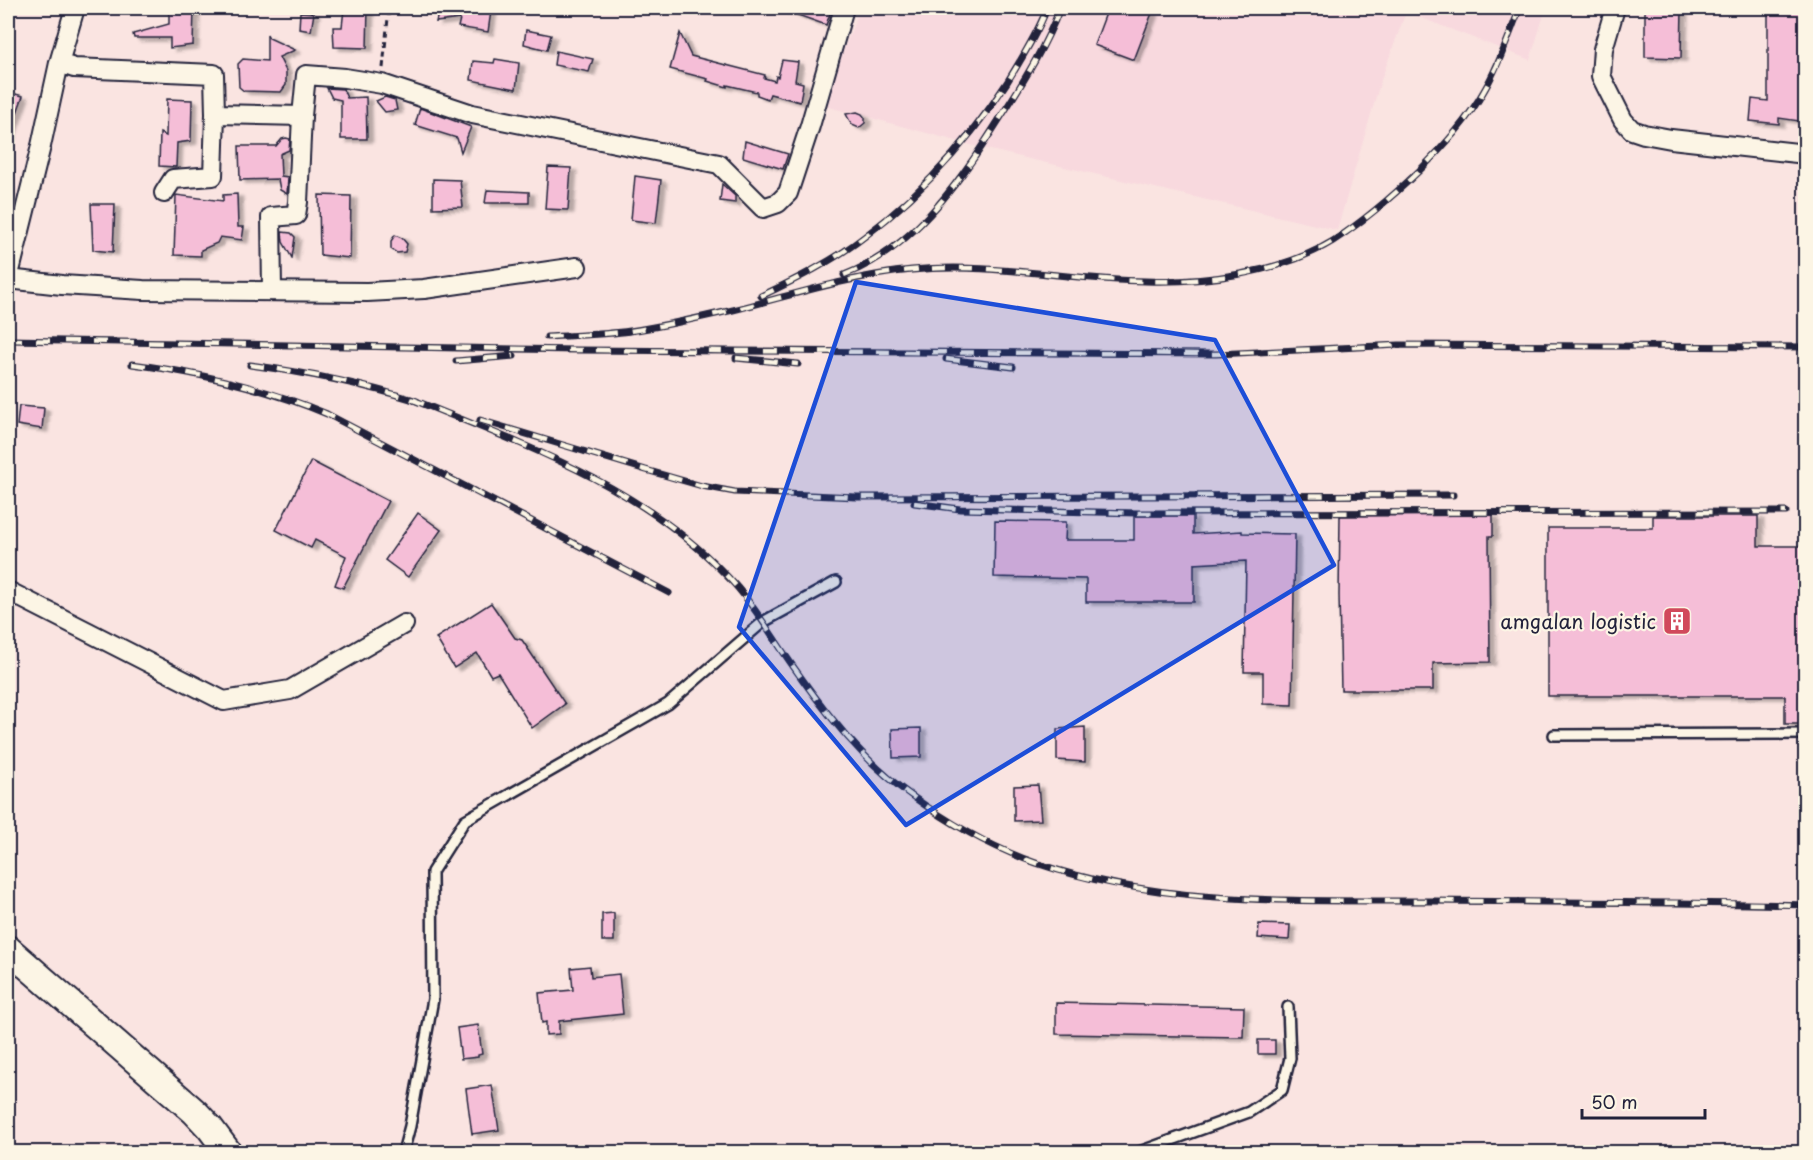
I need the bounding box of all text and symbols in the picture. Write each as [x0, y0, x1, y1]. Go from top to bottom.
building icon: amgalan logistic [1661, 605, 1693, 637]
place label: amgalan logistic [1500, 606, 1656, 636]
scale bar [1582, 1082, 1705, 1120]
text: 50 m [1591, 1088, 1638, 1115]

